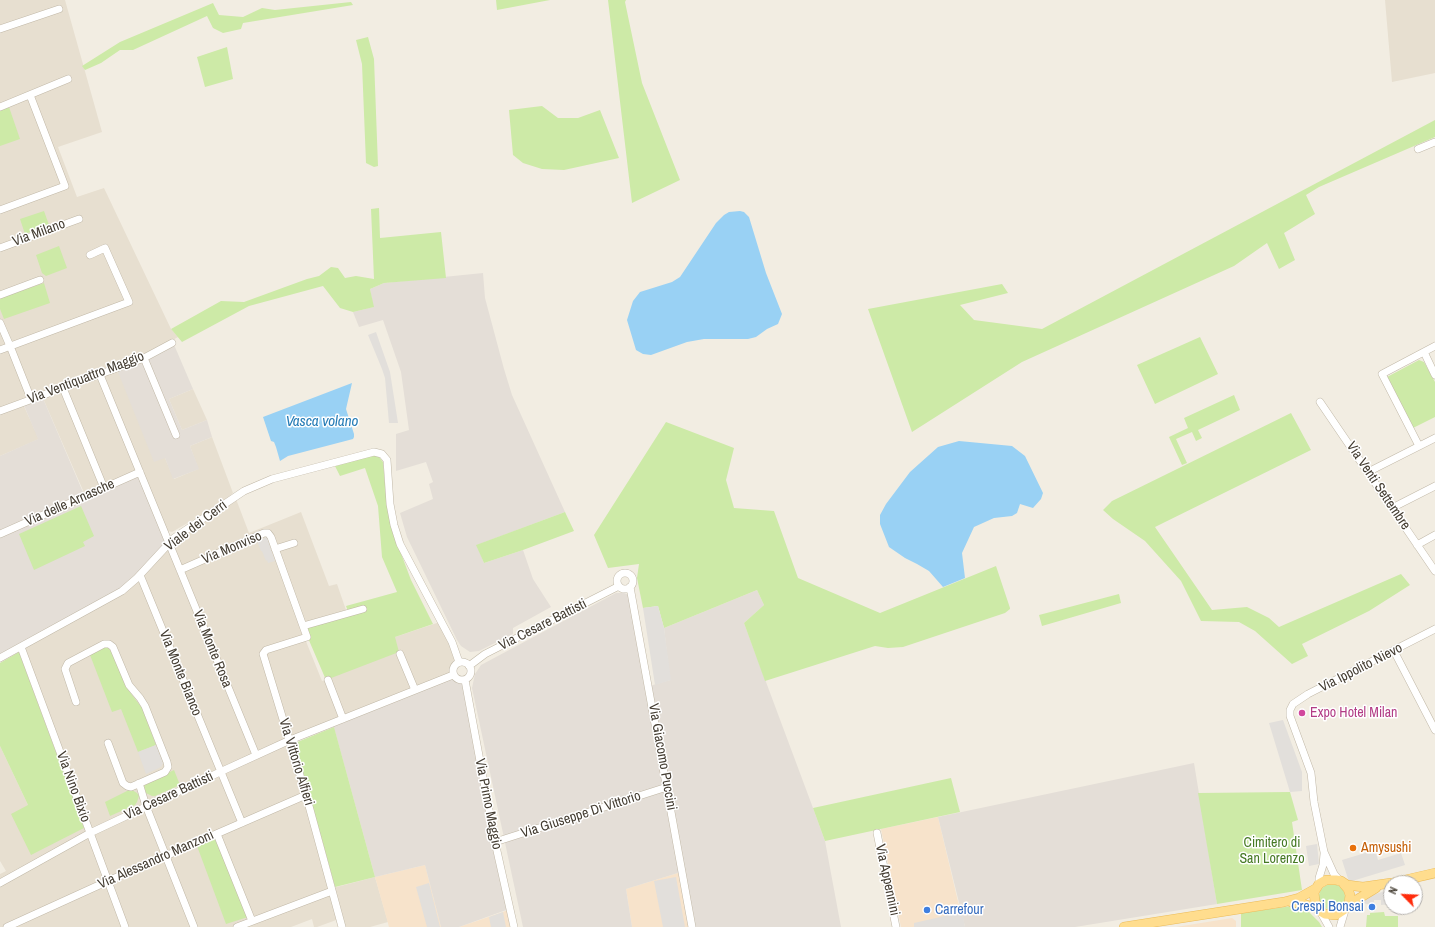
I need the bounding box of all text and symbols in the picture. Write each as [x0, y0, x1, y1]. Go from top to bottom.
street label: Via Milano [10, 216, 68, 250]
street label: Via Ventiquattro Maggio [25, 348, 147, 408]
water label: Vasca volano [286, 413, 358, 431]
street label: Via Venti Settembre [1342, 439, 1414, 533]
street label: Via delle Arnasche [23, 476, 117, 530]
street label: Viale dei Cerri [161, 497, 231, 555]
street label: Via Monviso [199, 528, 265, 568]
street label: Via Cesare Battisti [496, 596, 590, 654]
street label: Via Monte Rosa [189, 608, 235, 690]
street label: Via Monte Bianco [155, 628, 205, 718]
street label: Via Ippolito Nievo [1317, 640, 1405, 696]
street label: Via Giacomo Puccini [644, 702, 680, 812]
place label: Expo Hotel Milan [1310, 705, 1397, 721]
marker: Expo Hotel Milan [1297, 708, 1307, 718]
street label: Via Vittorio Alfieri [275, 716, 317, 808]
street label: Via Nino Bixio [52, 749, 94, 825]
street label: Via Primo Maggio [471, 757, 505, 851]
street label: Via Cesare Battisti [122, 768, 216, 824]
street label: Via Giuseppe Di Vittorio [519, 788, 643, 842]
street label: Via Alessandro Manzoni [96, 827, 216, 893]
park label: Cimitero di San Lorenzo [1239, 835, 1305, 868]
place label: Amysushi [1361, 840, 1411, 856]
street label: Via Appennini [871, 843, 903, 917]
marker: Amysushi [1348, 843, 1358, 853]
north arrow [1383, 875, 1423, 915]
text: N [1385, 885, 1401, 896]
place label: Crespi Bonsai [1291, 899, 1364, 915]
place label: Carrefour [935, 902, 983, 918]
marker: Crespi Bonsai [1367, 902, 1377, 912]
marker: Carrefour [922, 905, 932, 915]

